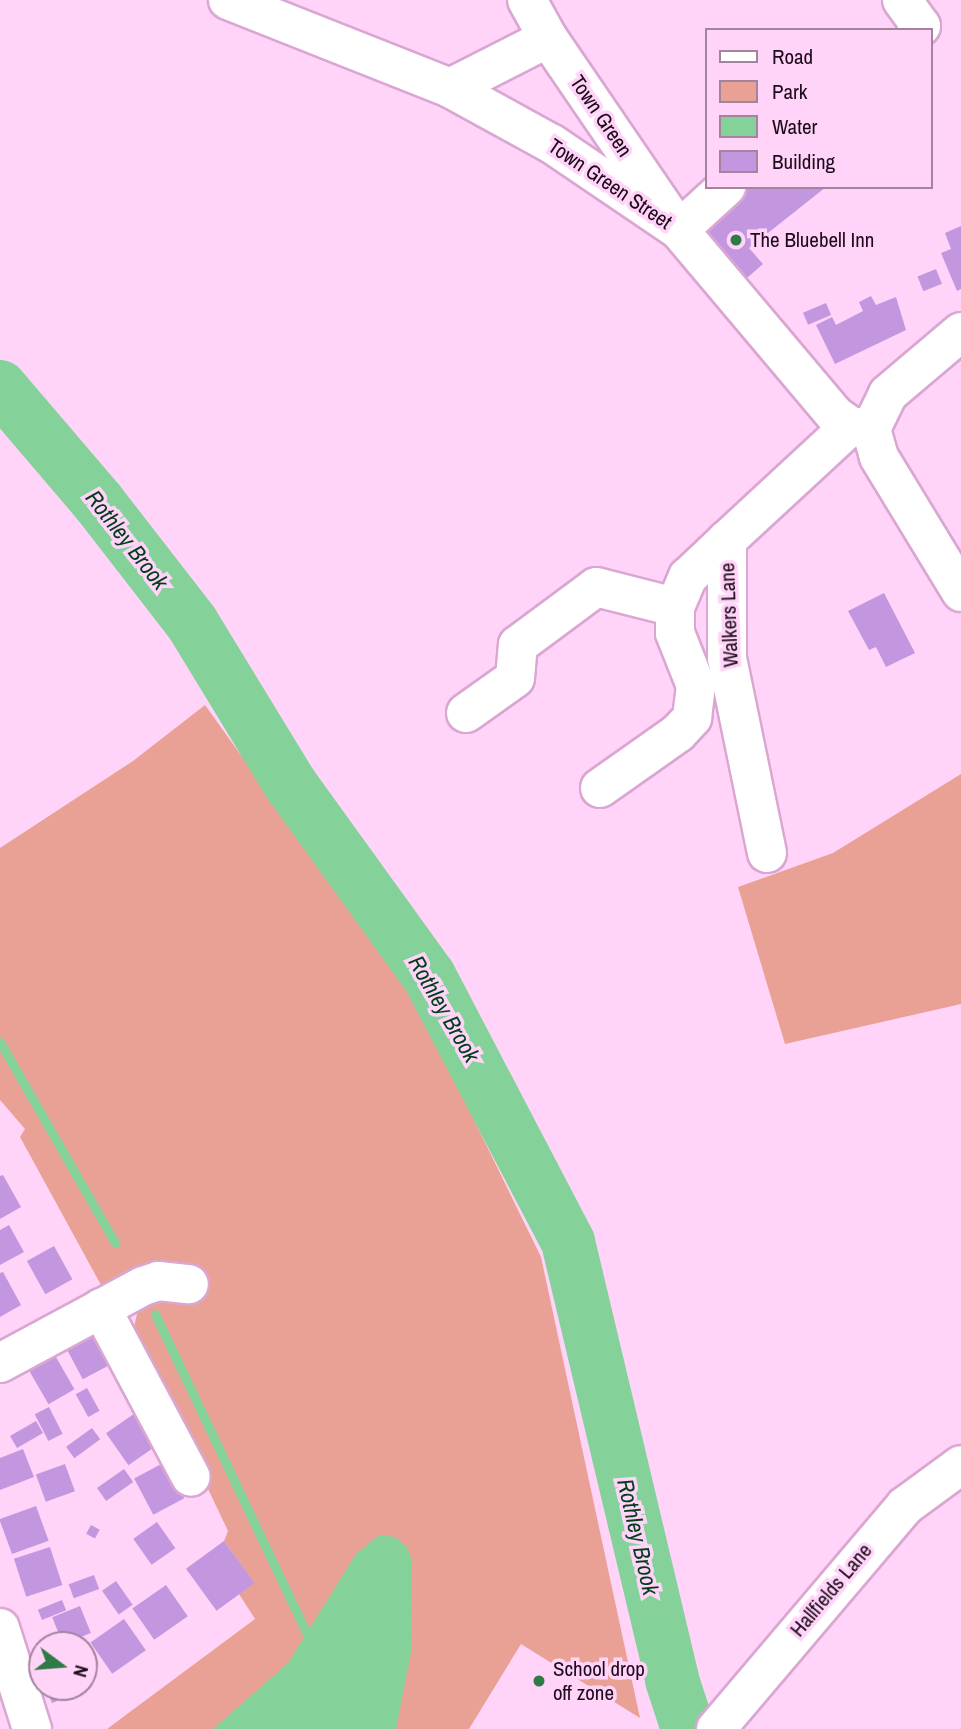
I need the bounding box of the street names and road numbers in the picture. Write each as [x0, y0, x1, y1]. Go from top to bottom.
street label: Town Green [565, 70, 637, 162]
street label: Town Green Street [543, 133, 677, 235]
street label: Walkers Lane [715, 562, 743, 668]
street label: Hallfields Lane [785, 1538, 877, 1642]

